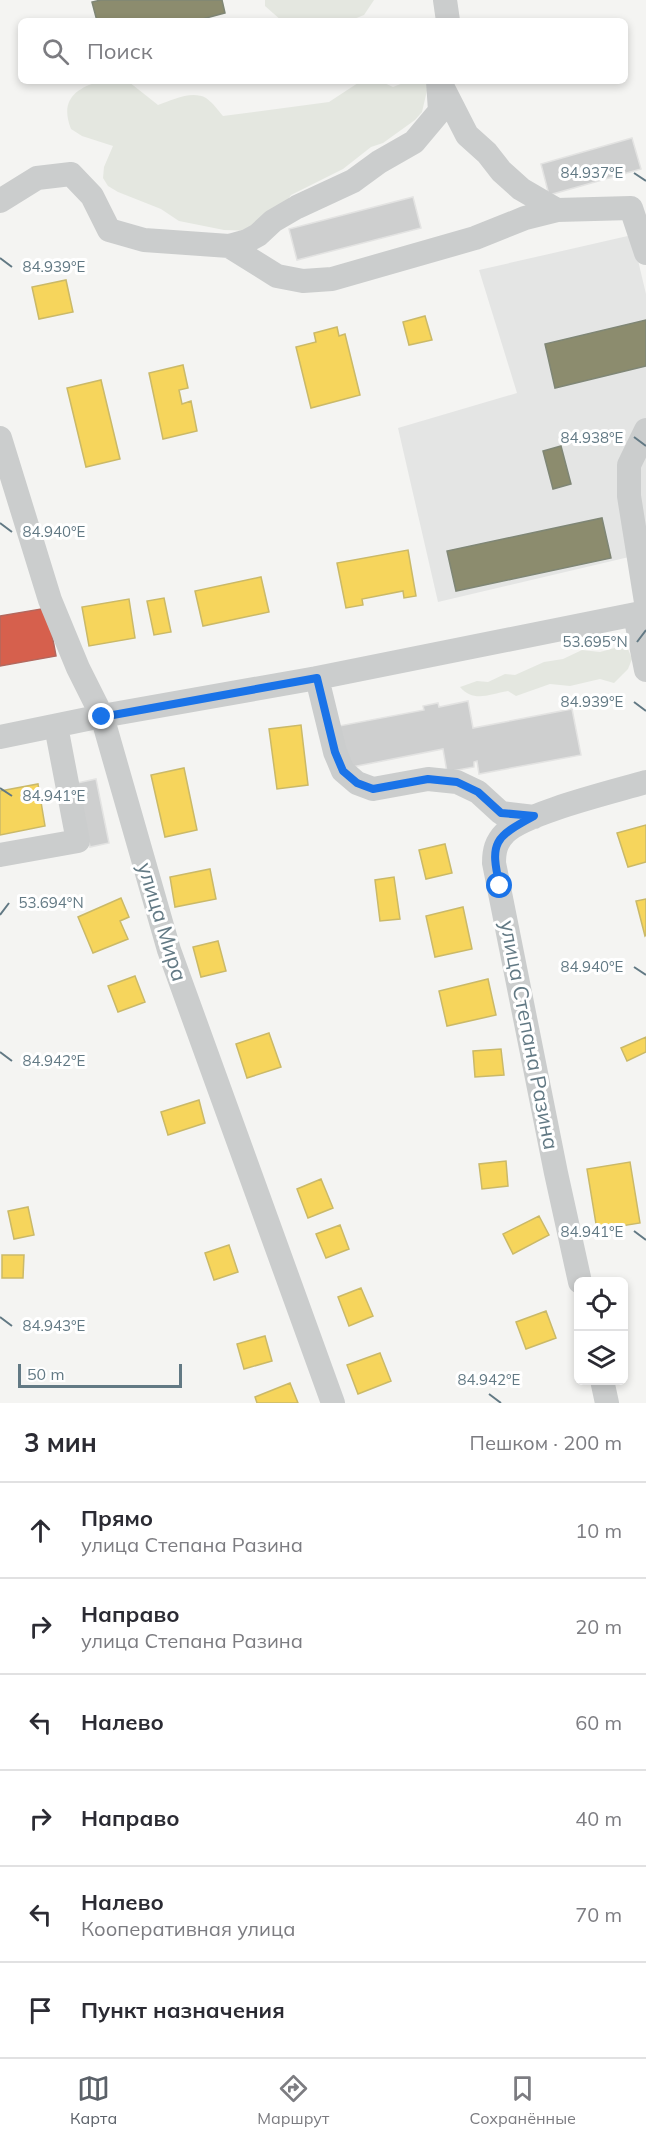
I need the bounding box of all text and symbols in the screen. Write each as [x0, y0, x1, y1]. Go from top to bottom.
search box [18, 18, 628, 84]
icon: search [39, 35, 72, 68]
text: Поиск [87, 37, 153, 65]
text: 84.937°E [561, 163, 624, 182]
text: 84.939°E [23, 257, 86, 276]
text: 84.938°E [561, 428, 624, 447]
text: 84.940°E [23, 522, 86, 541]
text: 53.695°N [562, 632, 628, 651]
text: 84.939°E [561, 692, 624, 711]
route end [88, 703, 114, 729]
text: 84.941°E [23, 786, 86, 805]
street label: улица Мира [133, 859, 193, 984]
route start [486, 872, 512, 898]
text: 53.694°N [18, 893, 84, 912]
street label: улица Степана Разина [495, 918, 565, 1152]
text: 84.940°E [561, 957, 624, 976]
text: 84.942°E [23, 1051, 86, 1070]
text: 84.941°E [561, 1222, 624, 1241]
map controls [574, 1277, 628, 1385]
button: locate [574, 1277, 628, 1331]
text: 84.943°E [23, 1316, 86, 1335]
button: layers [574, 1331, 628, 1385]
scale bar [18, 1361, 182, 1388]
text: 50 m [27, 1364, 64, 1384]
text: 84.942°E [458, 1370, 521, 1389]
text: 3 мин [24, 1426, 97, 1459]
text: Пешком · 200 m [470, 1430, 622, 1455]
text: Прямо [81, 1504, 153, 1532]
icon: ahead [24, 1514, 57, 1547]
text: 10 m [575, 1518, 622, 1543]
text: улица Степана Разина [81, 1532, 303, 1557]
text: Направо [81, 1600, 179, 1628]
icon: right [24, 1610, 57, 1643]
text: 20 m [575, 1614, 622, 1639]
text: улица Степана Разина [81, 1628, 303, 1653]
icon: left [24, 1706, 57, 1739]
text: Налево [81, 1708, 164, 1736]
text: 60 m [575, 1710, 622, 1735]
icon: right [24, 1802, 57, 1835]
text: Направо [81, 1804, 179, 1832]
text: 40 m [575, 1806, 622, 1831]
text: Налево [81, 1888, 164, 1916]
icon: left [24, 1898, 57, 1931]
text: 70 m [575, 1902, 622, 1927]
text: Кооперативная улица [81, 1916, 295, 1941]
icon: arrive [24, 1994, 57, 2027]
text: Пункт назначения [81, 1996, 285, 2024]
tab: Карта [70, 2072, 117, 2128]
tab: Маршрут [257, 2072, 329, 2128]
tab: Сохранённые [469, 2072, 576, 2128]

